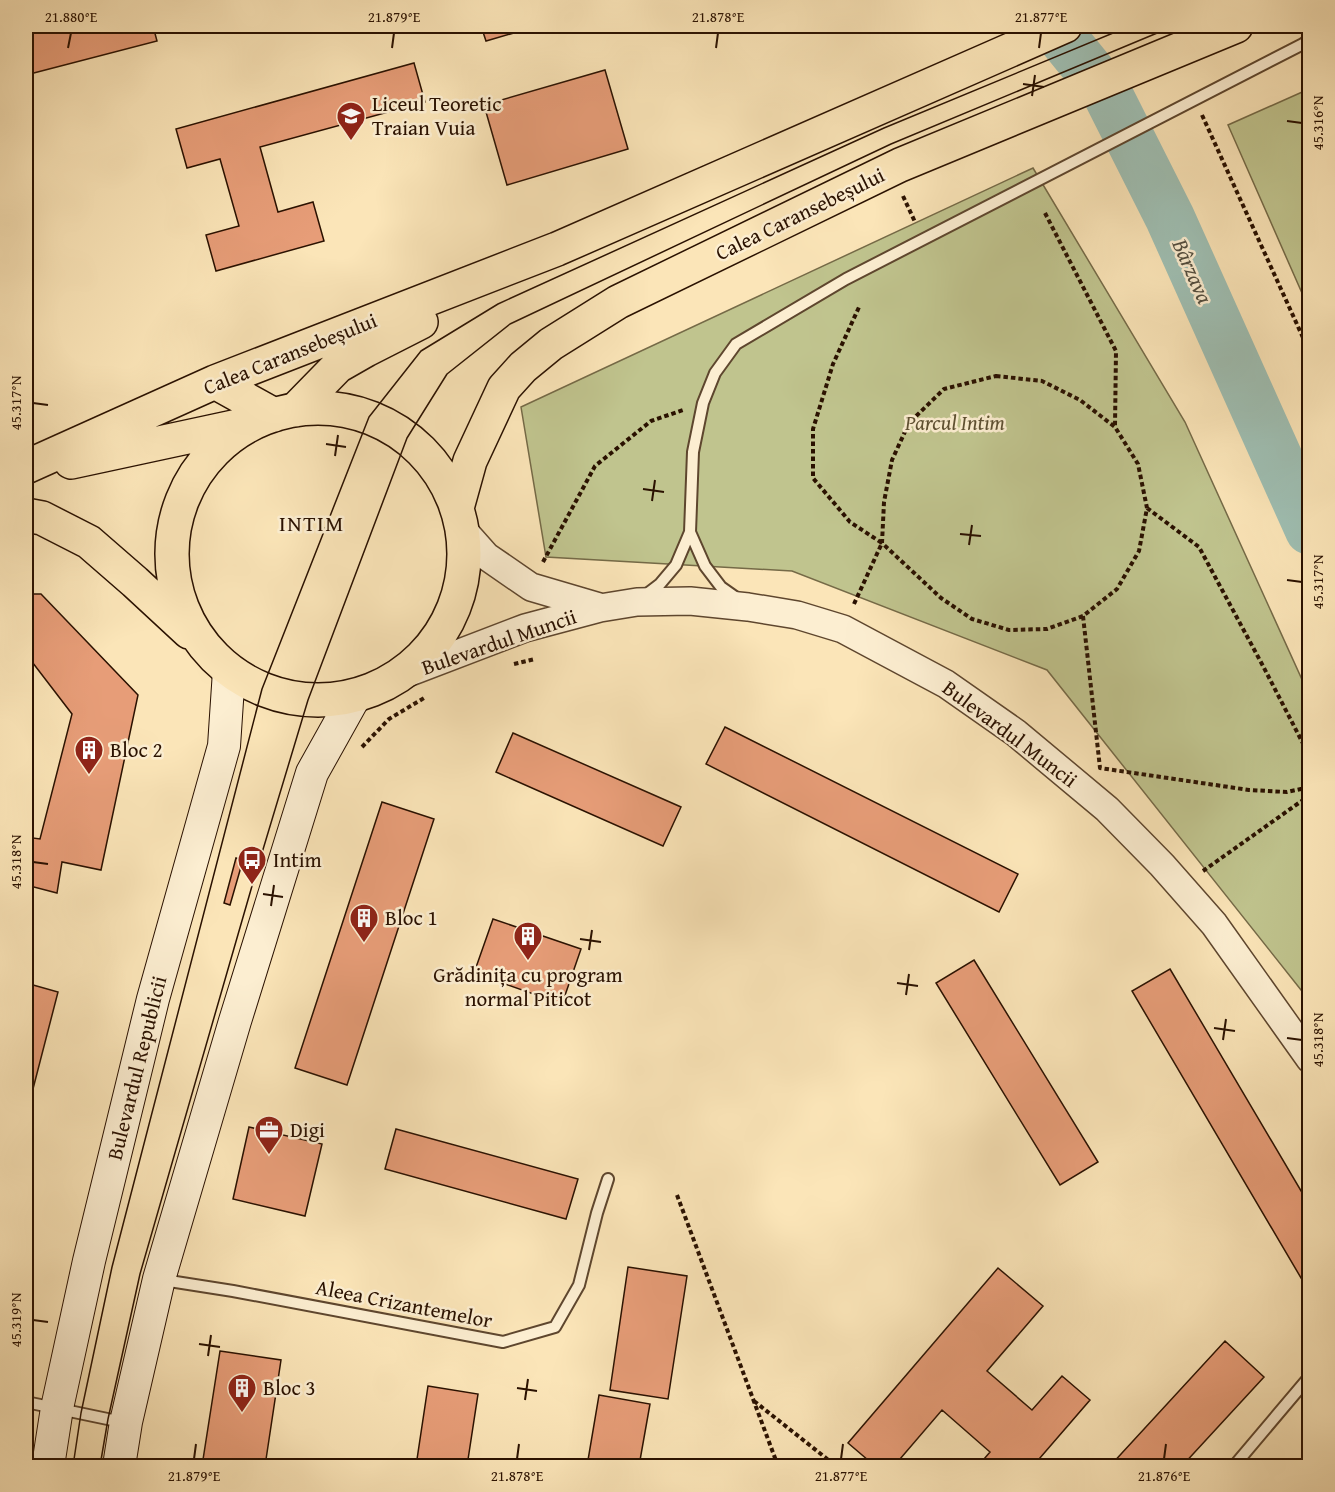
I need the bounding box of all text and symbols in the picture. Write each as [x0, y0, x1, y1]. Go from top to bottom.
text: 21.880°E [45, 6, 98, 27]
text: 21.879°E [368, 6, 421, 27]
text: 21.878°E [692, 6, 745, 27]
text: 21.877°E [1015, 6, 1068, 27]
place label: Liceul Teoretic Traian Vuia [372, 88, 502, 143]
text: 45.316°N [1307, 95, 1328, 150]
school or university icon: Liceul Teoretic Traian Vuia [335, 100, 367, 142]
street label: Calea Caransebeșului [710, 159, 890, 268]
water label: Bârzava [1164, 233, 1221, 308]
street label: Calea Caransebeșului [198, 304, 381, 403]
text: 45.317°N [5, 375, 26, 430]
park label: Parcul Intim [904, 407, 1005, 438]
district label: INTIM [279, 507, 345, 539]
text: 45.317°N [1307, 554, 1328, 609]
street label: Bulevardul Muncii [417, 600, 581, 683]
street label: Bulevardul Muncii [936, 672, 1084, 795]
building icon: Bloc 2 [73, 734, 105, 776]
place label: Bloc 2 [110, 734, 163, 765]
text: 45.318°N [5, 834, 26, 889]
bus stop icon: Intim [236, 844, 268, 886]
place label: Intim [273, 844, 322, 875]
building icon: Bloc 1 [348, 902, 380, 944]
place label: Bloc 1 [385, 902, 438, 933]
building icon: Grădinița cu program normal Piticot [512, 920, 544, 962]
place label: Grădinița cu program normal Piticot [433, 959, 623, 1014]
street label: Bulevardul Republicii [99, 972, 174, 1163]
text: 45.318°N [1307, 1012, 1328, 1067]
office icon: Digi [253, 1114, 285, 1156]
place label: Digi [290, 1114, 325, 1145]
street label: Aleea Crizantemelor [313, 1271, 495, 1336]
text: 45.319°N [5, 1292, 26, 1347]
building icon: Bloc 3 [226, 1372, 258, 1414]
place label: Bloc 3 [263, 1372, 316, 1403]
text: 21.879°E [168, 1465, 221, 1486]
text: 21.878°E [491, 1465, 544, 1486]
text: 21.877°E [815, 1465, 868, 1486]
text: 21.876°E [1138, 1465, 1191, 1486]

